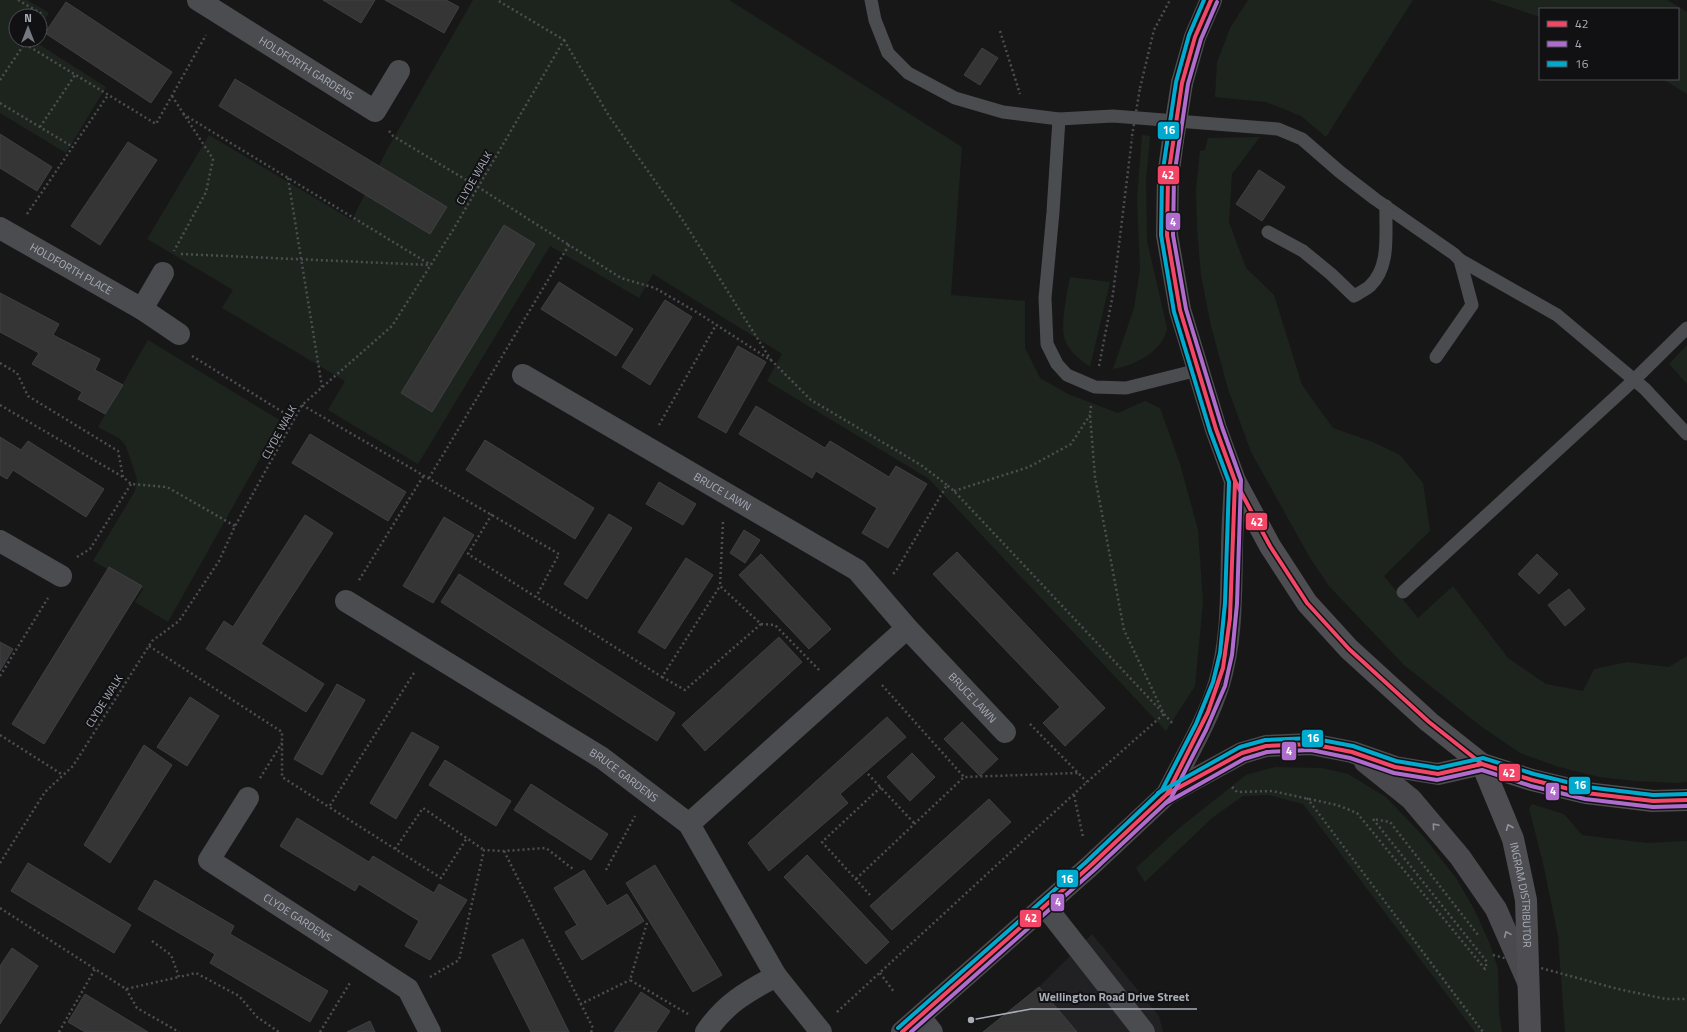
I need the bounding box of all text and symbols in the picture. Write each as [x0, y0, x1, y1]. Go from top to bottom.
north arrow [8, 8, 48, 48]
legend [1539, 8, 1679, 80]
text: N [24, 10, 32, 26]
text: 42 [1575, 14, 1588, 33]
street label: HOLDFORTH GARDENS [256, 32, 357, 104]
text: 4 [1575, 34, 1582, 53]
text: 16 [1575, 54, 1589, 73]
line badge: 16 [1157, 121, 1180, 140]
text: 16 [1163, 122, 1175, 138]
street label: CLYDE WALK [452, 148, 496, 208]
line badge: 42 [1157, 165, 1180, 185]
text: 42 [1162, 167, 1174, 183]
line badge: 4 [1165, 212, 1181, 231]
text: 4 [1170, 214, 1176, 230]
street label: HOLDFORTH PLACE [27, 239, 115, 299]
street label: CLYDE WALK [258, 402, 301, 462]
street label: BRUCE LAWN [691, 468, 754, 514]
line badge: 42 [1245, 512, 1268, 531]
text: 42 [1251, 514, 1263, 530]
street label: BRUCE LAWN [945, 669, 1000, 726]
street label: CLYDE WALK [81, 671, 127, 730]
line badge: 16 [1301, 729, 1324, 748]
text: 16 [1307, 730, 1319, 746]
line badge: 4 [1281, 741, 1297, 761]
text: 4 [1286, 743, 1292, 759]
street label: BRUCE GARDENS [587, 744, 662, 806]
line badge: 42 [1498, 763, 1521, 782]
text: 42 [1503, 765, 1515, 781]
line badge: 16 [1568, 776, 1591, 795]
text: 16 [1574, 777, 1586, 793]
line badge: 4 [1545, 782, 1560, 801]
text: 4 [1550, 783, 1556, 799]
one-way arrow [1432, 824, 1439, 831]
one-way arrow [1505, 824, 1513, 831]
street label: INGRAM DISTRIBUTOR [1506, 841, 1535, 948]
line badge: 16 [1056, 869, 1079, 888]
text: 16 [1061, 871, 1073, 887]
street label: CLYDE GARDENS [260, 889, 335, 946]
line badge: 4 [1050, 893, 1065, 912]
text: 4 [1055, 894, 1061, 910]
line badge: 42 [1019, 909, 1042, 928]
text: 42 [1025, 910, 1037, 926]
one-way arrow [1504, 930, 1512, 938]
callout: Wellington Road Drive Street [1031, 985, 1197, 1009]
text: Wellington Road Drive Street [1039, 987, 1190, 1006]

